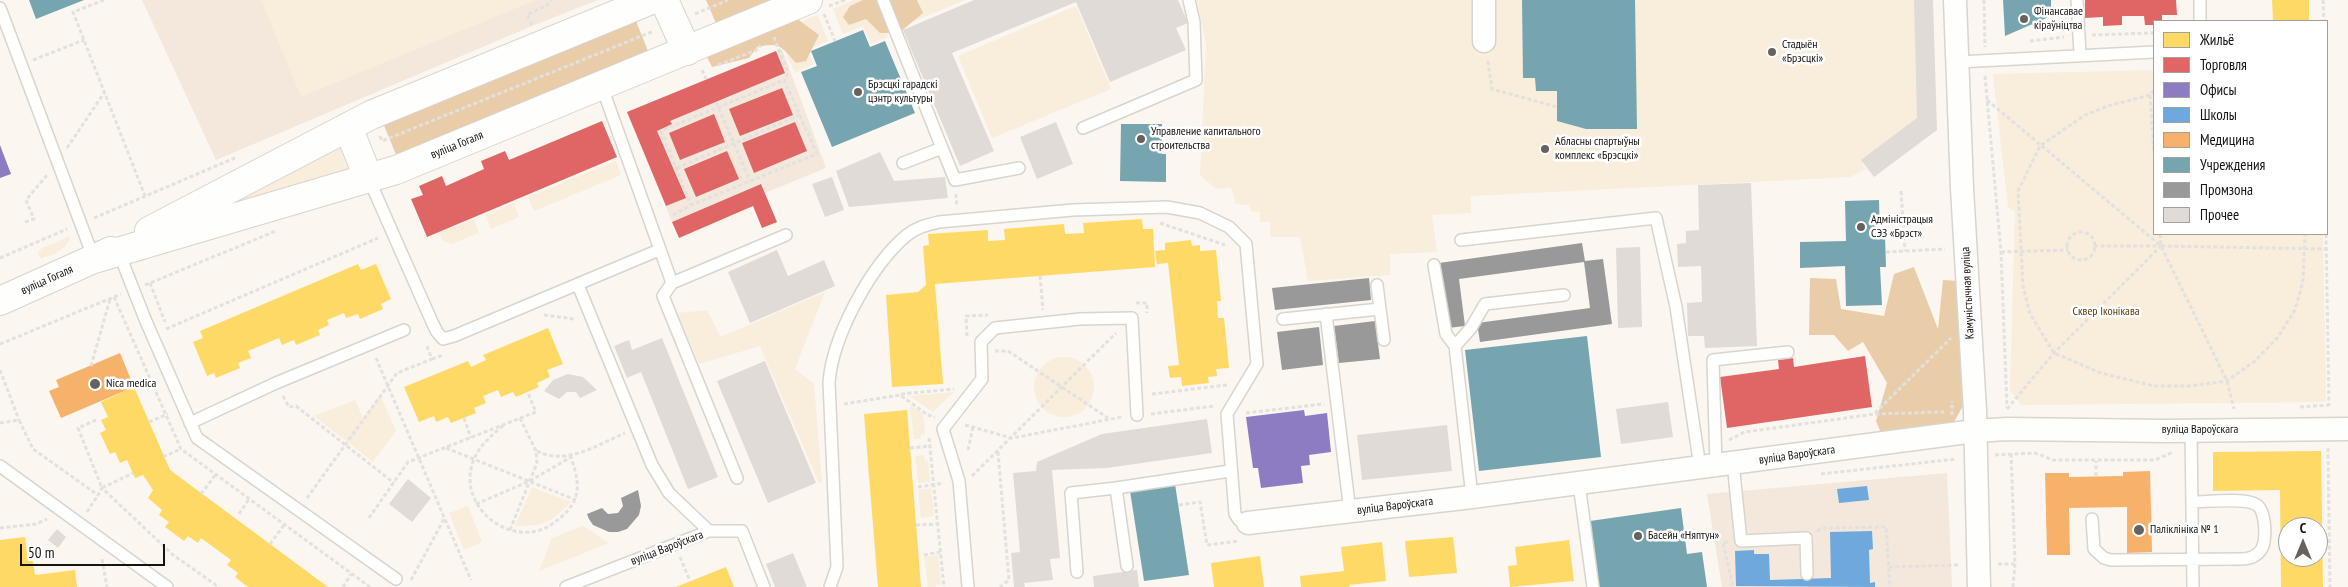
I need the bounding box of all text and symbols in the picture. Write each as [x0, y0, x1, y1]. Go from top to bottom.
place label: Фінансавае кіраўніцтва [2034, 5, 2083, 33]
marker: Фінансавае кіраўніцтва [2018, 13, 2030, 25]
legend [2153, 20, 2328, 235]
text: Жильё [2200, 30, 2234, 49]
place label: Стадыён «Брэсцкі» [1782, 38, 1823, 66]
marker: Стадыён «Брэсцкі» [1766, 46, 1778, 58]
text: Торговля [2200, 55, 2247, 74]
place label: Брэсцкі гарадскі цэнтр культуры [868, 78, 938, 106]
text: Офисы [2200, 80, 2236, 99]
marker: Брэсцкі гарадскі цэнтр культуры [852, 86, 864, 98]
text: Школы [2200, 105, 2237, 124]
place label: Управление капитального строительства [1151, 125, 1261, 153]
street label: вуліца Гогаля [429, 128, 485, 162]
text: Медицина [2200, 130, 2254, 149]
marker: Управление капитального строительства [1135, 133, 1147, 145]
place label: Абласны спартыўны комплекс «Брэсцкі» [1555, 135, 1640, 163]
marker: Абласны спартыўны комплекс «Брэсцкі» [1539, 143, 1551, 155]
text: Учреждения [2200, 155, 2265, 174]
text: Промзона [2200, 180, 2253, 199]
text: Прочее [2200, 205, 2239, 224]
place label: Адміністрацыя СЭЗ «Брэст» [1871, 213, 1933, 241]
marker: Адміністрацыя СЭЗ «Брэст» [1855, 221, 1867, 233]
street label: Камуністычная вуліца [1958, 246, 1978, 340]
street label: вуліца Гогаля [19, 262, 75, 298]
park label: Сквер Іконікава [2072, 305, 2140, 319]
marker: Nica medica [88, 377, 102, 391]
place label: Nica medica [106, 377, 156, 391]
street label: вуліца Вароўскага [2162, 423, 2238, 437]
street label: вуліца Вароўскага [1758, 443, 1836, 467]
street label: вуліца Вароўскага [1356, 494, 1434, 518]
north arrow [2278, 517, 2328, 567]
text: С [2300, 519, 2306, 537]
marker: Паліклініка № 1 [2132, 523, 2146, 537]
place label: Паліклініка № 1 [2150, 523, 2219, 537]
street label: вуліца Вароўскага [629, 528, 705, 568]
place label: Басейн «Няптун» [1648, 529, 1719, 543]
marker: Басейн «Няптун» [1632, 530, 1644, 542]
scale bar [22, 534, 168, 566]
text: 50 m [28, 543, 54, 562]

